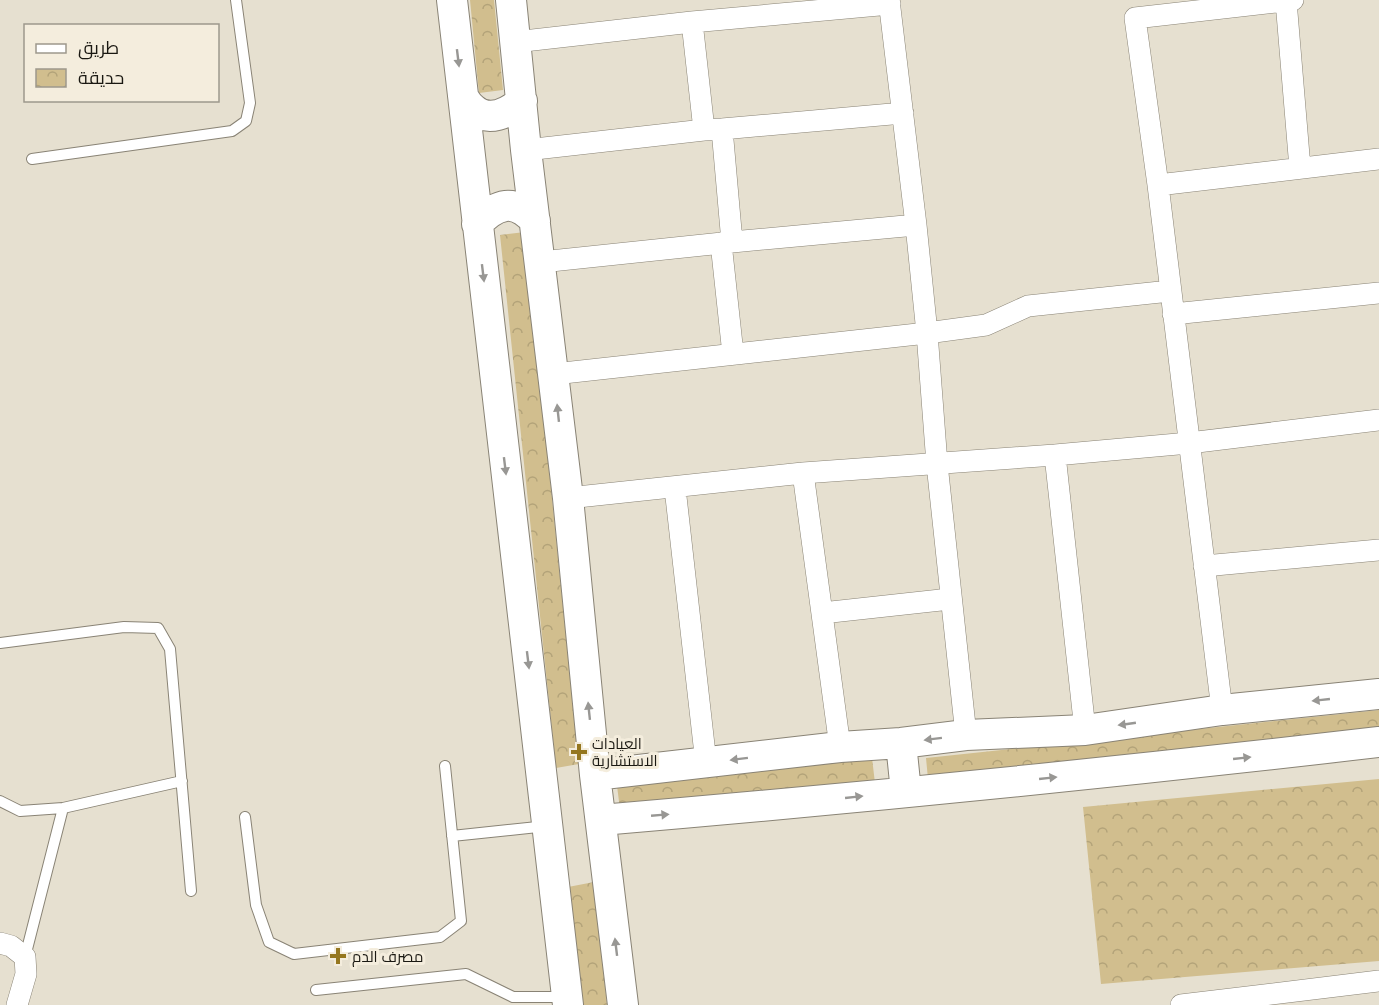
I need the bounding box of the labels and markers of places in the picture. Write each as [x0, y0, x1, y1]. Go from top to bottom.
place label: العيادات الاستشارية [592, 733, 658, 770]
marker: العيادات الاستشارية [570, 743, 588, 761]
place label: مصرف الدم [352, 946, 423, 967]
marker: مصرف الدم [329, 947, 347, 965]

